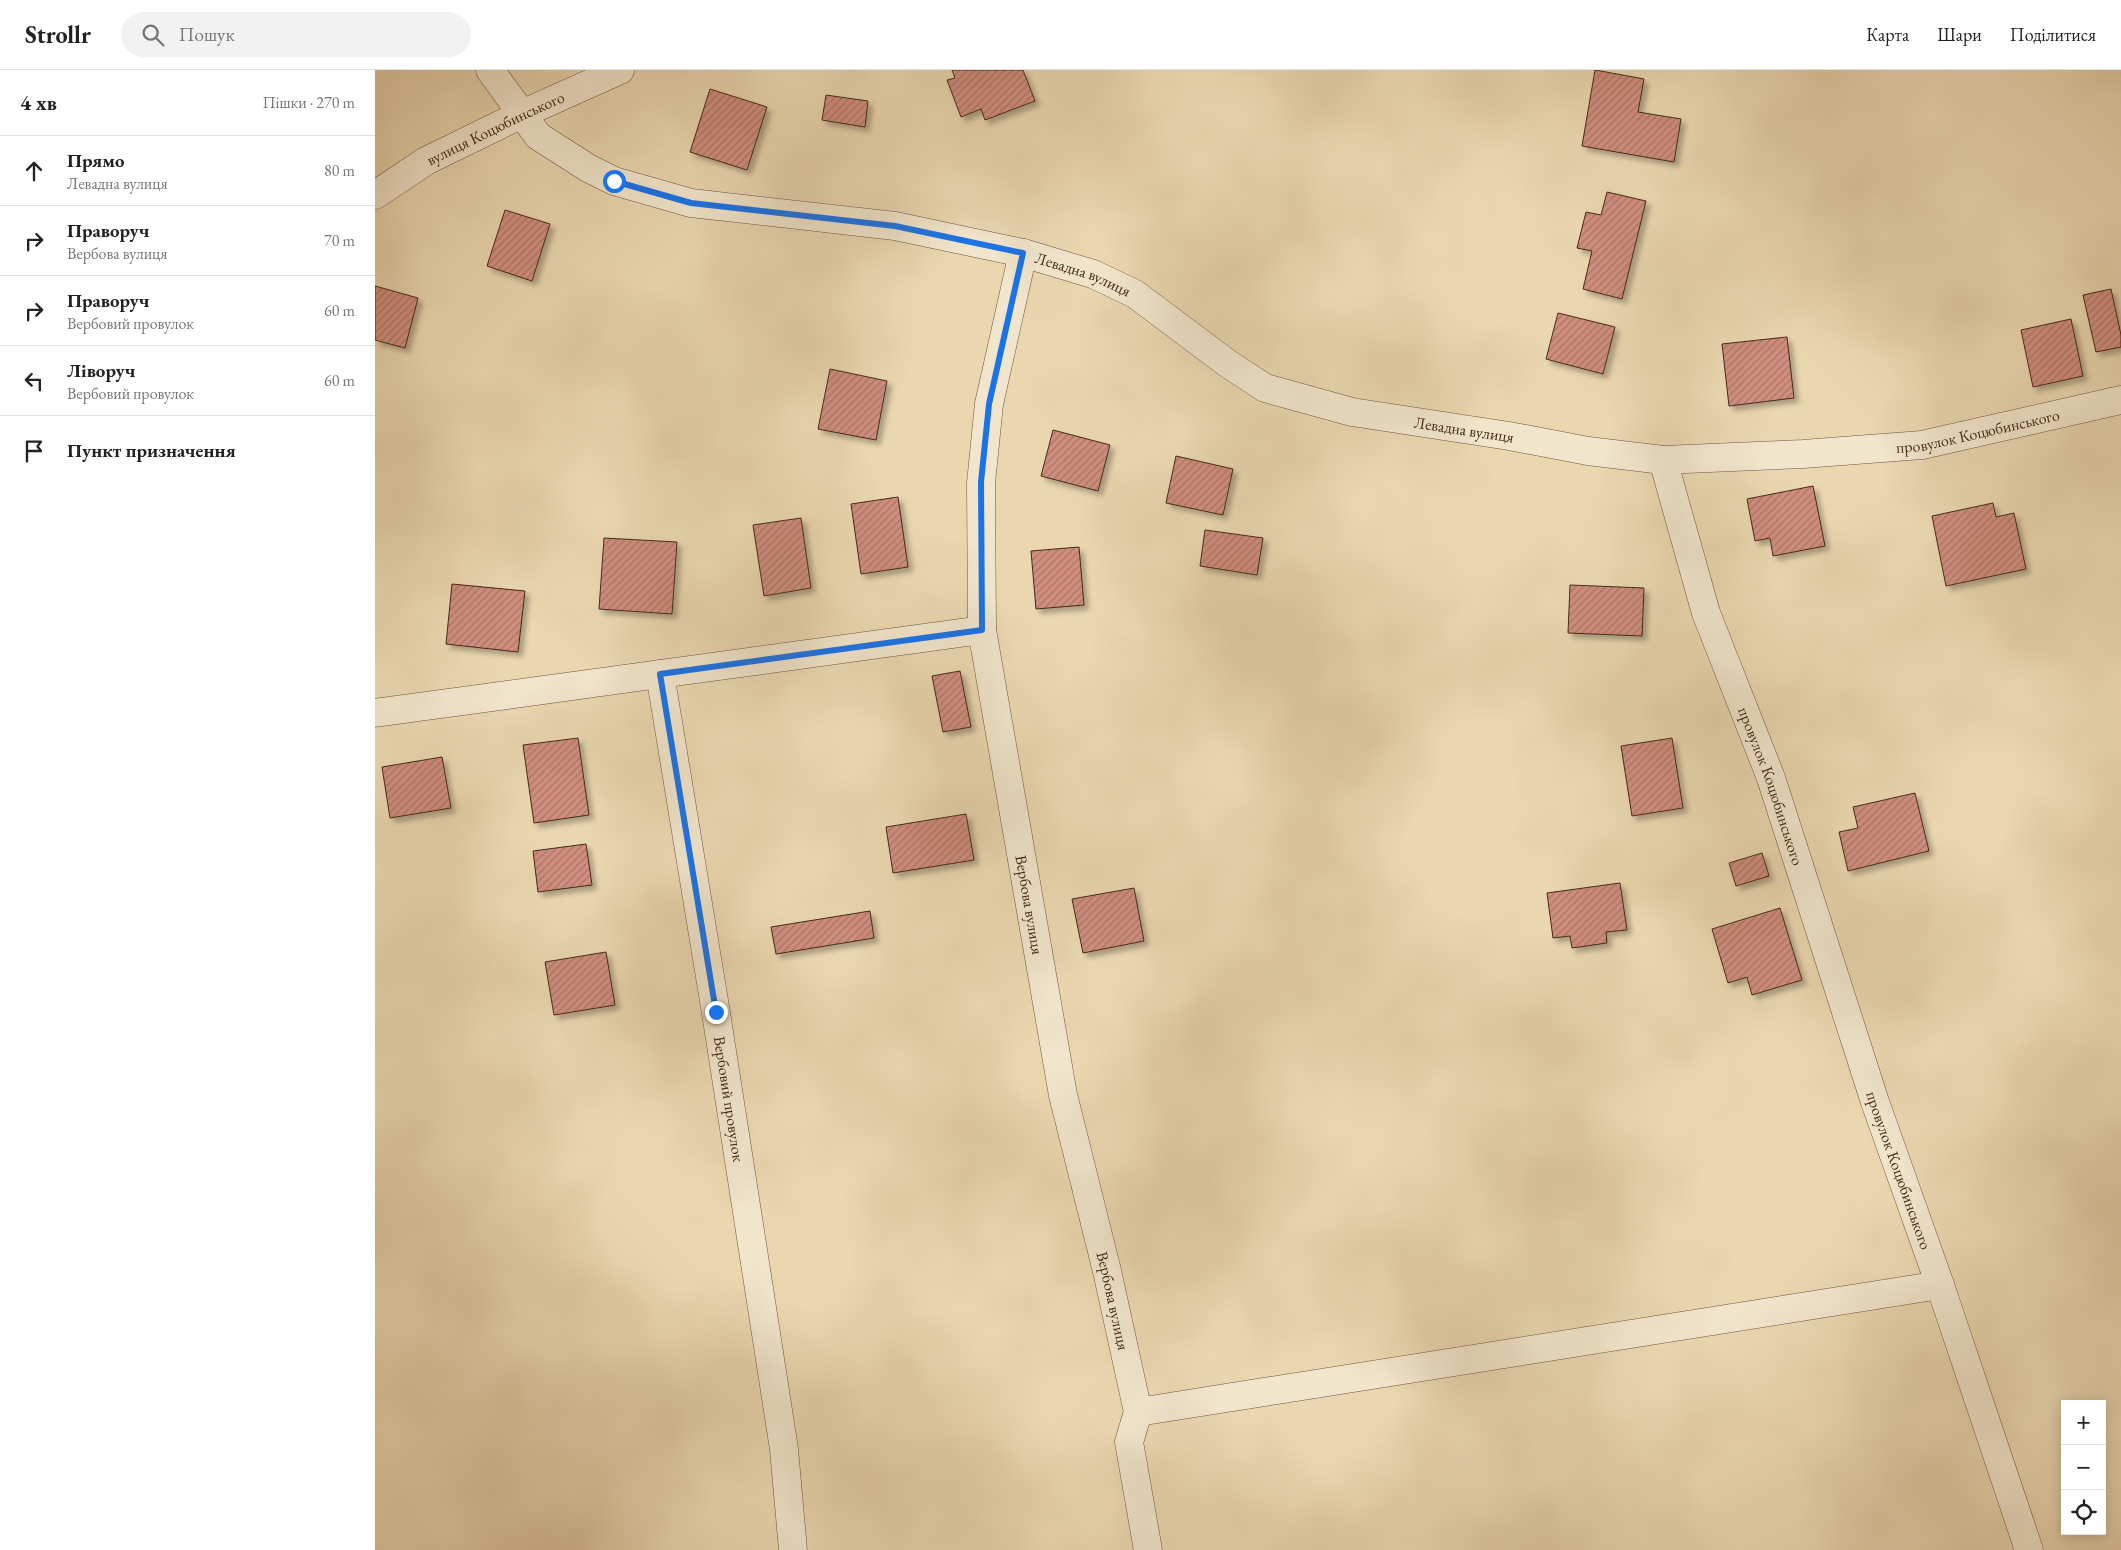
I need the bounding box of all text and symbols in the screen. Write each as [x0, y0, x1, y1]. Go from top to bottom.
search box [121, 12, 471, 57]
text: Strollr [25, 19, 91, 50]
icon: search [139, 21, 167, 49]
text: Пошук [179, 22, 235, 47]
text: Карта [1866, 23, 1909, 46]
text: Шари [1937, 23, 1982, 46]
text: Поділитися [2010, 23, 2096, 46]
street label: вулиця Коцюбинського [423, 86, 568, 170]
text: 4 хв [20, 89, 57, 116]
text: Пішки · 270 m [262, 92, 355, 113]
text: Прямо [67, 148, 125, 173]
icon: ahead [20, 157, 48, 185]
text: 80 m [324, 160, 355, 181]
route start [603, 170, 626, 193]
text: Левадна вулиця [67, 173, 168, 194]
text: Праворуч [67, 218, 149, 243]
icon: right [20, 227, 48, 255]
text: 70 m [324, 230, 355, 251]
text: Вербова вулиця [67, 243, 167, 264]
street label: Левадна вулиця [1033, 247, 1135, 301]
text: Праворуч [67, 288, 149, 313]
icon: right [20, 297, 48, 325]
text: 60 m [324, 300, 355, 321]
text: Вербовий провулок [67, 313, 194, 334]
text: Ліворуч [67, 358, 135, 383]
icon: left [20, 367, 48, 395]
text: 60 m [324, 370, 355, 391]
text: Вербовий провулок [67, 383, 194, 404]
street label: провулок Коцюбинського [1895, 404, 2061, 457]
street label: Левадна вулиця [1413, 411, 1516, 447]
icon: arrive [20, 437, 48, 465]
text: Пункт призначення [67, 438, 236, 463]
street label: провулок Коцюбинського [1734, 704, 1809, 868]
street label: Вербова вулиця [1011, 853, 1049, 956]
route end [705, 1001, 728, 1024]
street label: Вербовий провулок [709, 1035, 749, 1164]
street label: провулок Коцюбинського [1862, 1088, 1937, 1252]
street label: Вербова вулиця [1092, 1249, 1135, 1352]
map controls [2061, 1400, 2106, 1535]
button: + [2061, 1400, 2106, 1445]
button: − [2061, 1445, 2106, 1490]
button: locate [2061, 1490, 2106, 1535]

